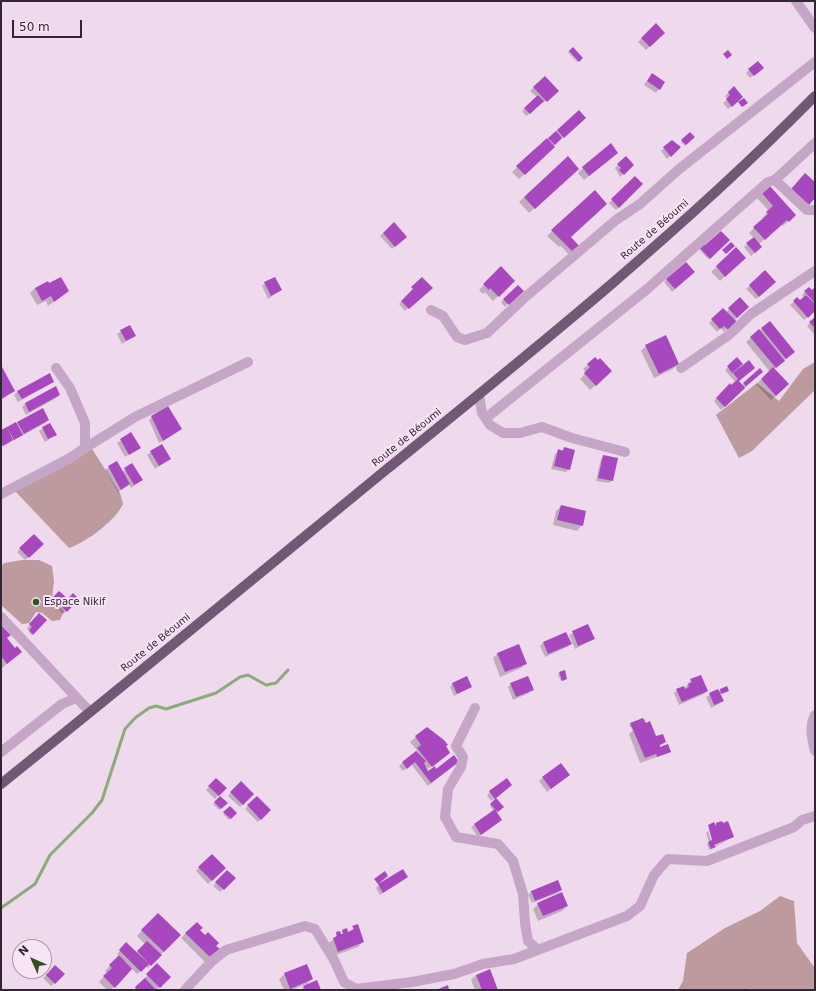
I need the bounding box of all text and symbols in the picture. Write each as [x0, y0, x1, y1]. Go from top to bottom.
scale bar [14, 12, 84, 38]
text: 50 m [19, 20, 50, 34]
street label: Route de Béoumi [619, 197, 691, 263]
street label: Route de Béoumi [370, 406, 444, 470]
place label: Espace Nikif [44, 596, 105, 608]
marker: Espace Nikif [31, 597, 41, 607]
street label: Route de Béoumi [119, 611, 193, 675]
north arrow [12, 939, 52, 979]
text: N [16, 943, 32, 959]

